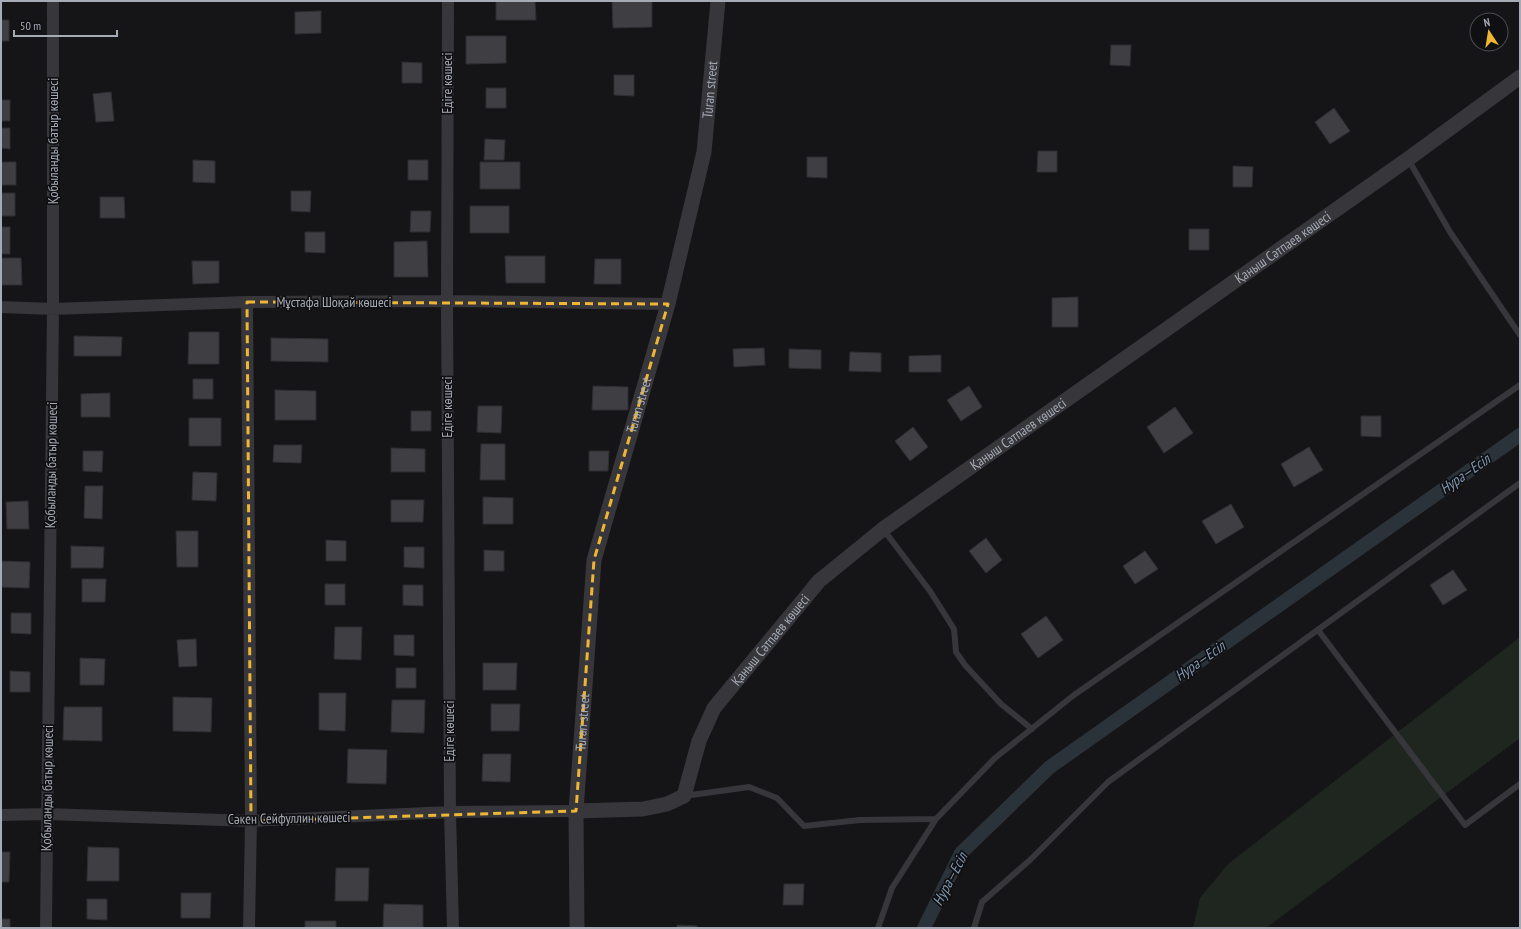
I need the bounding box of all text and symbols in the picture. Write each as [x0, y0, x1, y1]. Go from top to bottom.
scale bar [14, 12, 117, 38]
north arrow [1469, 12, 1509, 52]
text: N [1483, 15, 1491, 30]
text: 50 m [20, 18, 41, 33]
street label: Едіге көшесі [438, 52, 456, 114]
street label: Turan street [698, 60, 721, 119]
street label: Қобыланды батыр көшесі [44, 78, 62, 204]
street label: Қаныш Сәтпаев көшесі [1231, 207, 1334, 287]
street label: Мұстафа Шоқай көшесі [276, 293, 392, 311]
street label: Turan street [622, 375, 655, 435]
street label: Едіге көшесі [438, 376, 456, 438]
street label: Қаныш Сәтпаев көшесі [966, 394, 1070, 474]
street label: Қобыланды батыр көшесі [41, 402, 61, 528]
water label: Нура—Есіл [1436, 448, 1495, 498]
street label: Қаныш Сәтпаев көшесі [727, 590, 813, 689]
water label: Нура—Есіл [1171, 635, 1230, 685]
street label: Turan street [571, 693, 593, 752]
street label: Едіге көшесі [440, 700, 458, 762]
street label: Қобыланды батыр көшесі [37, 725, 57, 851]
street label: Сәкен Сейфуллин көшесі [227, 808, 351, 828]
water label: Нура—Есіл [928, 847, 972, 909]

